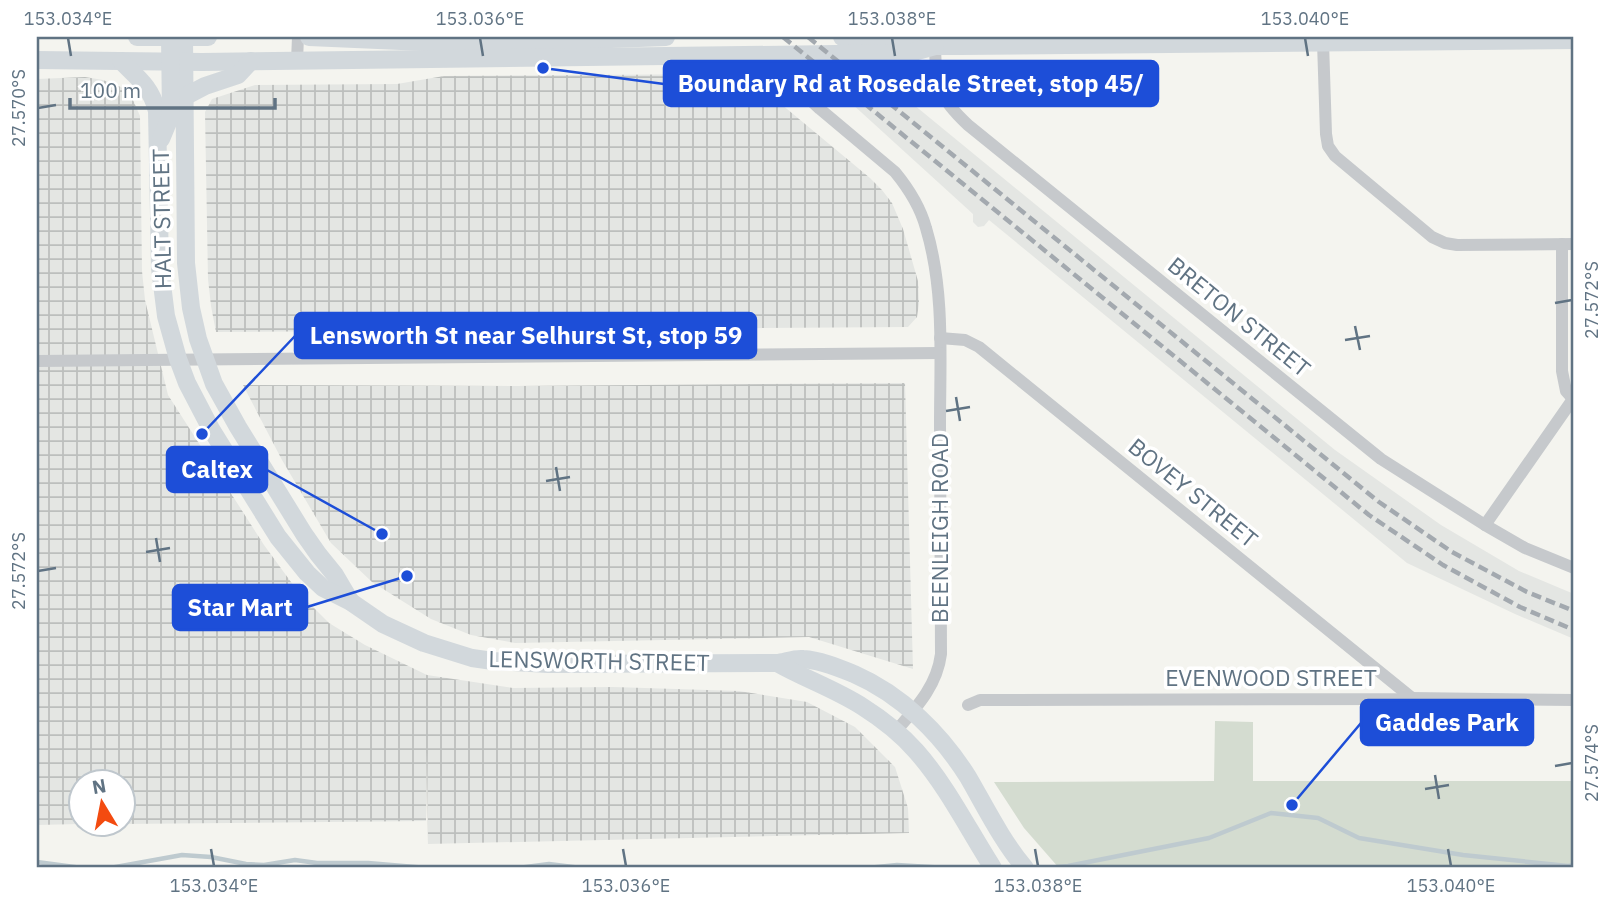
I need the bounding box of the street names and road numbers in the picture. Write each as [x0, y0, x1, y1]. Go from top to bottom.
street label: HALT STREET [145, 149, 177, 289]
street label: BRETON STREET [1162, 250, 1317, 383]
street label: BOVEY STREET [1123, 431, 1264, 554]
street label: BEENLEIGH ROAD [924, 433, 954, 623]
street label: LENSWORTH STREET [488, 643, 710, 677]
street label: EVENWOOD STREET [1165, 662, 1377, 692]

